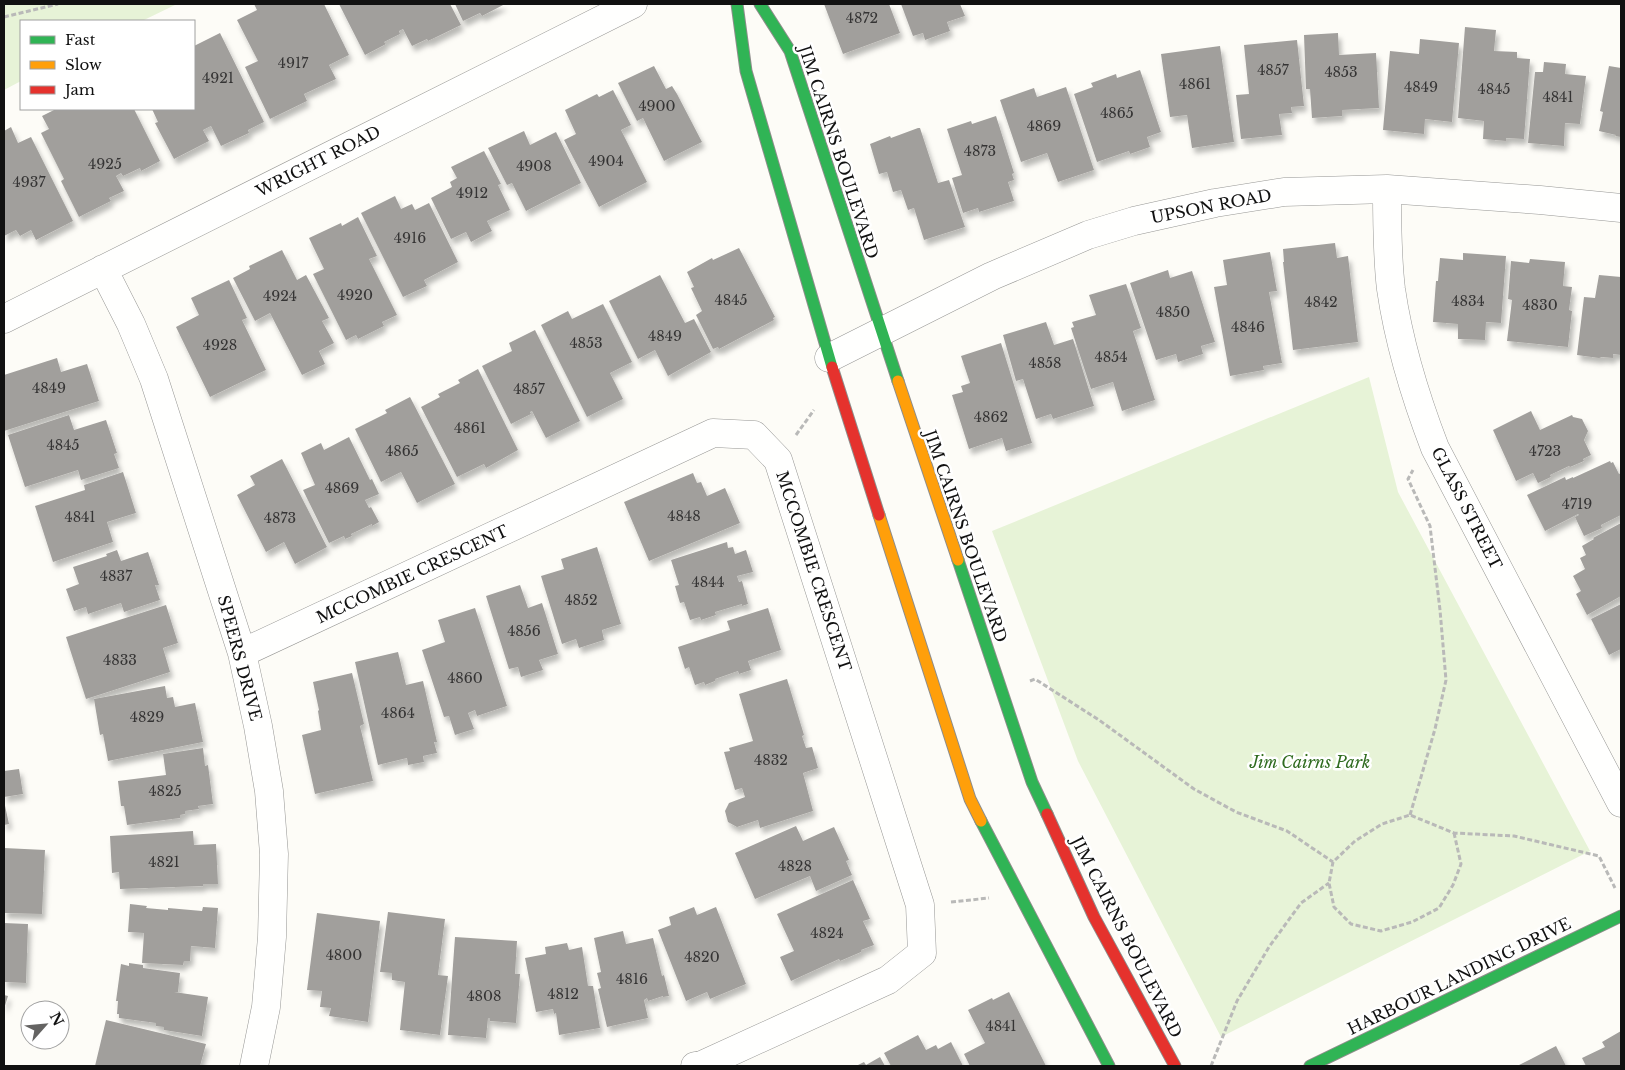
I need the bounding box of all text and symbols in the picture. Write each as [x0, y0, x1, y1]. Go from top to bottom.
house number: 4872 [846, 9, 878, 27]
legend [20, 20, 195, 110]
text: Fast [65, 30, 96, 49]
street label: JIM CAIRNS BOULEVARD [794, 41, 883, 261]
house number: 4917 [278, 54, 309, 72]
text: Slow [65, 55, 102, 74]
house number: 4857 [1257, 61, 1290, 79]
house number: 4853 [1324, 63, 1358, 81]
house number: 4921 [202, 69, 234, 87]
house number: 4861 [1179, 75, 1211, 93]
house number: 4849 [1404, 78, 1438, 96]
text: Jam [63, 80, 95, 99]
house number: 4845 [1478, 80, 1510, 98]
house number: 4841 [1542, 88, 1574, 106]
house number: 4900 [638, 97, 676, 115]
house number: 4865 [1100, 104, 1134, 122]
house number: 4869 [1027, 117, 1061, 135]
street label: WRIGHT ROAD [252, 121, 384, 201]
house number: 4873 [964, 142, 996, 160]
house number: 4904 [588, 152, 624, 170]
house number: 4925 [88, 155, 122, 173]
house number: 4908 [516, 157, 552, 175]
house number: 4937 [13, 173, 46, 191]
house number: 4912 [456, 184, 488, 202]
street label: UPSON ROAD [1149, 184, 1273, 228]
house number: 4916 [394, 229, 426, 247]
house number: 4920 [337, 286, 373, 304]
house number: 4924 [263, 287, 297, 305]
house number: 4845 [715, 291, 747, 309]
house number: 4834 [1451, 292, 1485, 310]
house number: 4842 [1304, 293, 1338, 311]
house number: 4830 [1522, 296, 1558, 314]
house number: 4850 [1156, 303, 1190, 321]
house number: 4846 [1231, 318, 1265, 336]
house number: 4849 [648, 327, 682, 345]
house number: 4853 [569, 334, 603, 352]
house number: 4928 [203, 336, 237, 354]
house number: 4854 [1095, 348, 1127, 366]
house number: 4858 [1028, 354, 1062, 372]
house number: 4849 [32, 379, 66, 397]
house number: 4857 [513, 380, 546, 398]
house number: 4862 [974, 408, 1008, 426]
house number: 4861 [454, 419, 486, 437]
street label: JIM CAIRNS BOULEVARD [920, 425, 1012, 645]
house number: 4845 [47, 436, 79, 454]
house number: 4865 [385, 442, 419, 460]
house number: 4723 [1529, 442, 1561, 460]
street label: GLASS STREET [1427, 443, 1507, 573]
street label: MCCOMBIE CRESCENT [772, 468, 856, 674]
house number: 4869 [325, 479, 359, 497]
house number: 4719 [1562, 495, 1592, 513]
house number: 4848 [667, 507, 701, 525]
house number: 4841 [64, 508, 96, 526]
house number: 4873 [264, 509, 296, 527]
street label: MCCOMBIE CRESCENT [313, 521, 511, 627]
house number: 4837 [100, 567, 133, 585]
house number: 4844 [691, 573, 725, 591]
house number: 4852 [564, 591, 598, 609]
street label: SPEERS DRIVE [214, 593, 266, 723]
house number: 4856 [507, 622, 541, 640]
house number: 4833 [103, 651, 137, 669]
house number: 4860 [447, 669, 483, 687]
house number: 4864 [381, 704, 415, 722]
house number: 4829 [130, 708, 164, 726]
house number: 4832 [754, 751, 788, 769]
park label: Jim Cairns Park [1249, 752, 1370, 772]
house number: 4825 [148, 782, 182, 800]
street label: JIM CAIRNS BOULEVARD [1066, 831, 1187, 1041]
house number: 4821 [148, 853, 180, 871]
house number: 4828 [778, 857, 812, 875]
street label: HARBOUR LANDING DRIVE [1344, 913, 1574, 1039]
house number: 4824 [810, 924, 844, 942]
house number: 4800 [326, 946, 362, 964]
house number: 4820 [684, 948, 720, 966]
house number: 4816 [616, 970, 648, 988]
house number: 4812 [547, 985, 579, 1003]
house number: 4808 [466, 987, 502, 1005]
north arrow [20, 1000, 70, 1050]
text: N [46, 1009, 68, 1029]
house number: 4841 [985, 1017, 1017, 1035]

